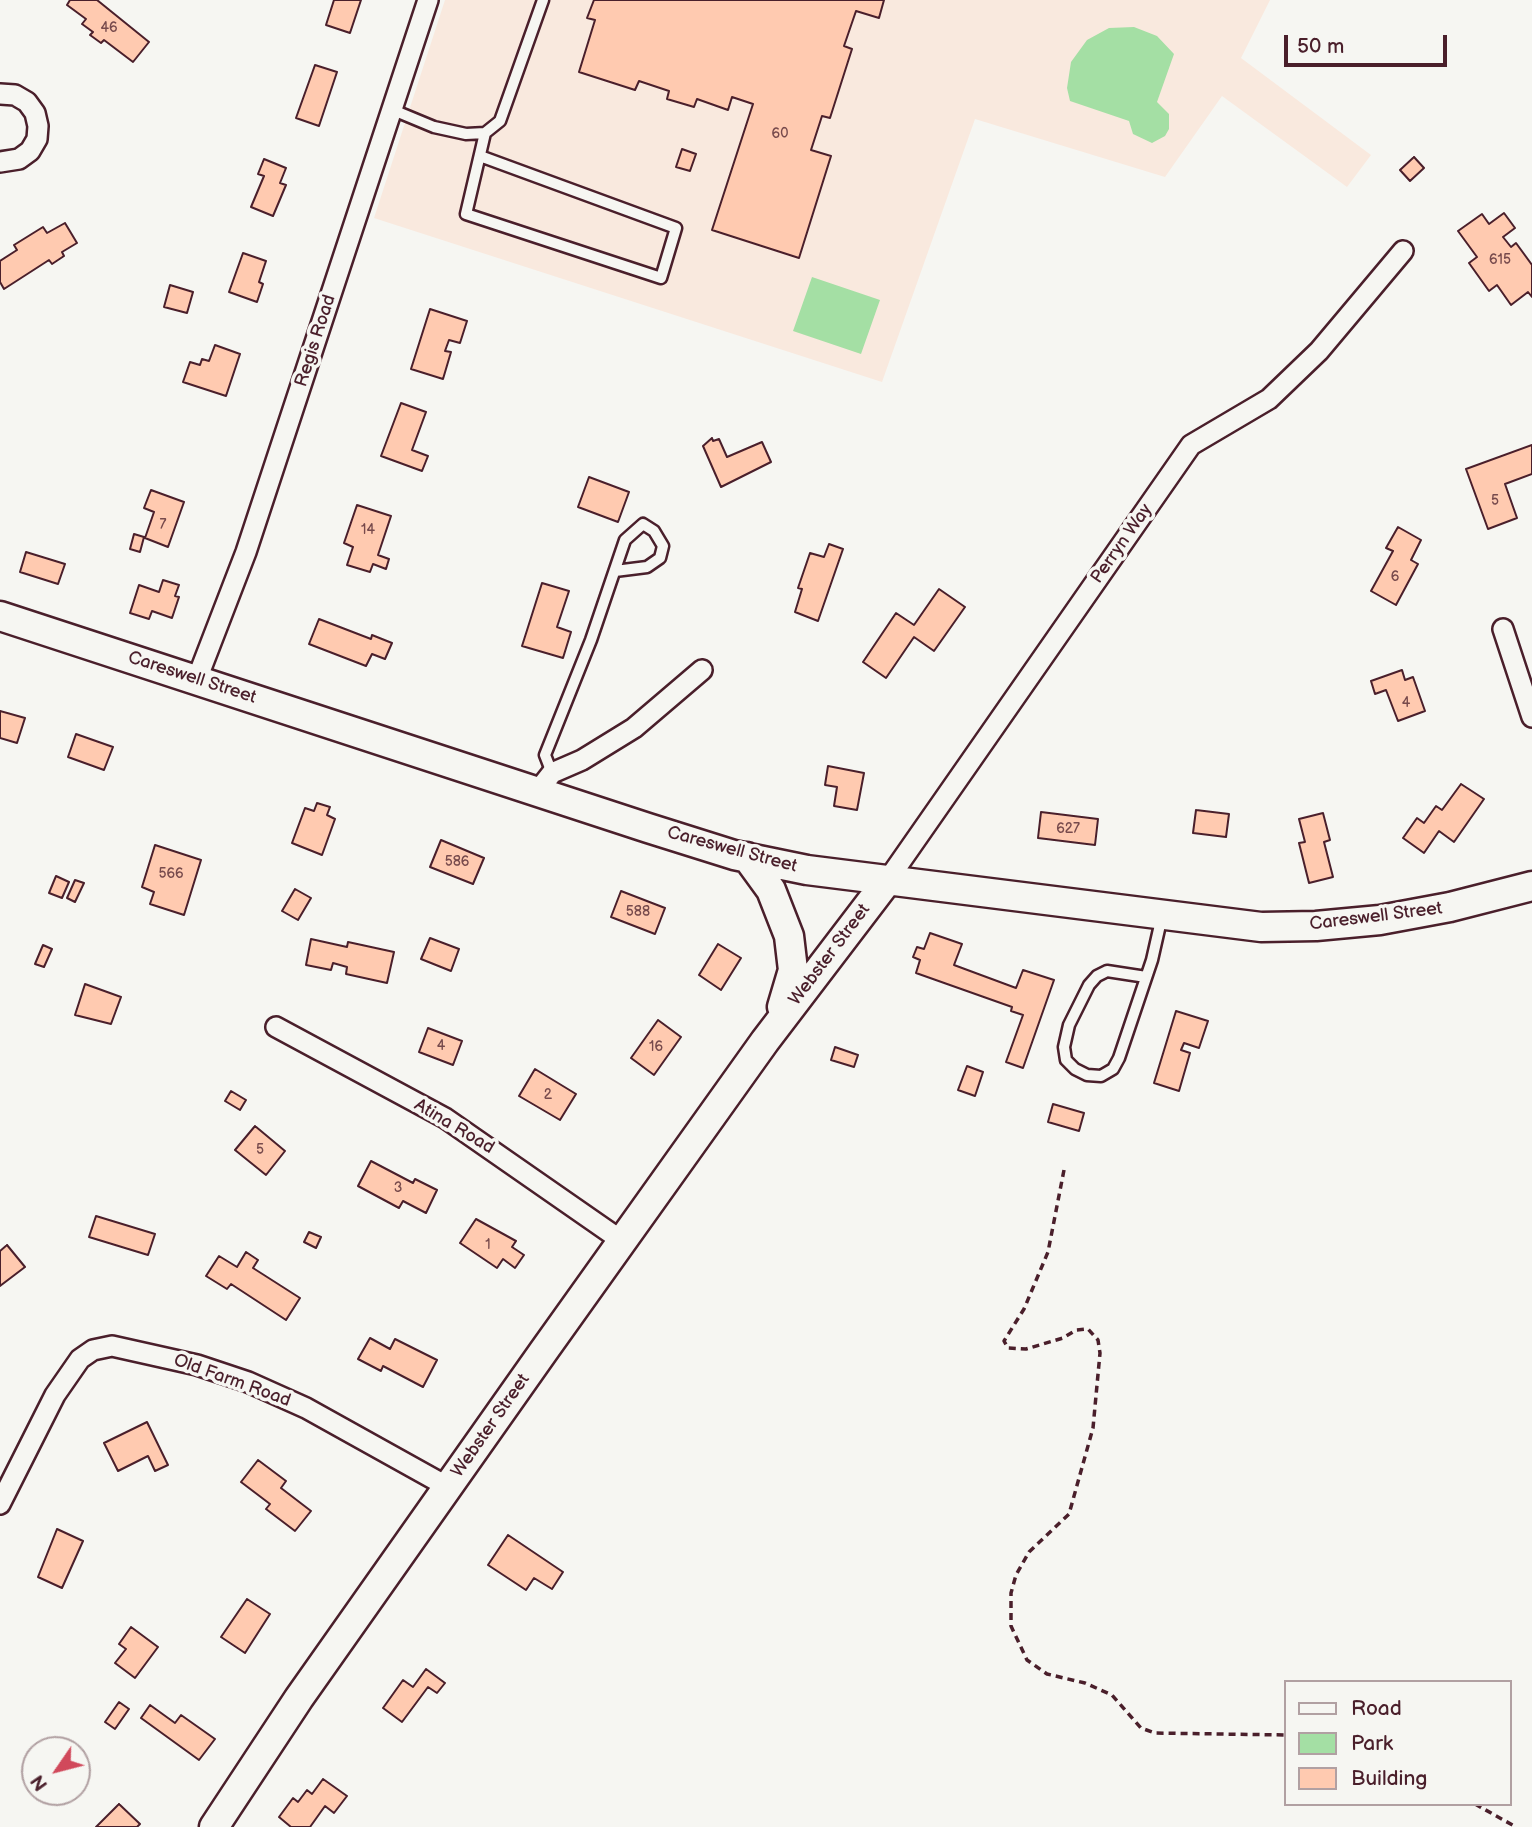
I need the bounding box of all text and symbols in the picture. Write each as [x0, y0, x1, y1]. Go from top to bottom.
house number: 46 [100, 20, 118, 36]
scale bar [1287, 21, 1450, 65]
text: 50 m [1297, 34, 1344, 59]
house number: 60 [772, 126, 788, 142]
house number: 615 [1489, 252, 1511, 268]
street label: Regis Road [291, 292, 341, 390]
house number: 5 [1491, 493, 1499, 509]
street label: Perryn Way [1087, 500, 1157, 588]
house number: 7 [160, 517, 166, 533]
house number: 14 [361, 522, 375, 538]
house number: 6 [1391, 569, 1399, 585]
street label: Careswell Street [125, 647, 259, 709]
house number: 4 [1402, 695, 1410, 711]
house number: 627 [1056, 821, 1080, 837]
street label: Careswell Street [665, 822, 799, 878]
house number: 586 [445, 854, 469, 870]
house number: 566 [158, 866, 184, 882]
street label: Careswell Street [1308, 898, 1444, 936]
street label: Webster Street [785, 900, 875, 1010]
house number: 588 [626, 904, 650, 920]
house number: 4 [437, 1038, 445, 1054]
house number: 16 [649, 1039, 663, 1055]
house number: 2 [544, 1087, 552, 1103]
street label: Atina Road [410, 1095, 498, 1159]
house number: 5 [256, 1142, 264, 1158]
house number: 3 [394, 1180, 402, 1196]
house number: 1 [485, 1237, 491, 1253]
street label: Old Farm Road [171, 1350, 293, 1412]
street label: Webster Street [447, 1370, 535, 1482]
legend [1284, 1680, 1511, 1806]
text: Road [1351, 1696, 1402, 1721]
text: Park [1351, 1731, 1393, 1756]
north arrow [21, 1736, 91, 1806]
text: Building [1351, 1766, 1427, 1791]
text: N [27, 1770, 54, 1795]

